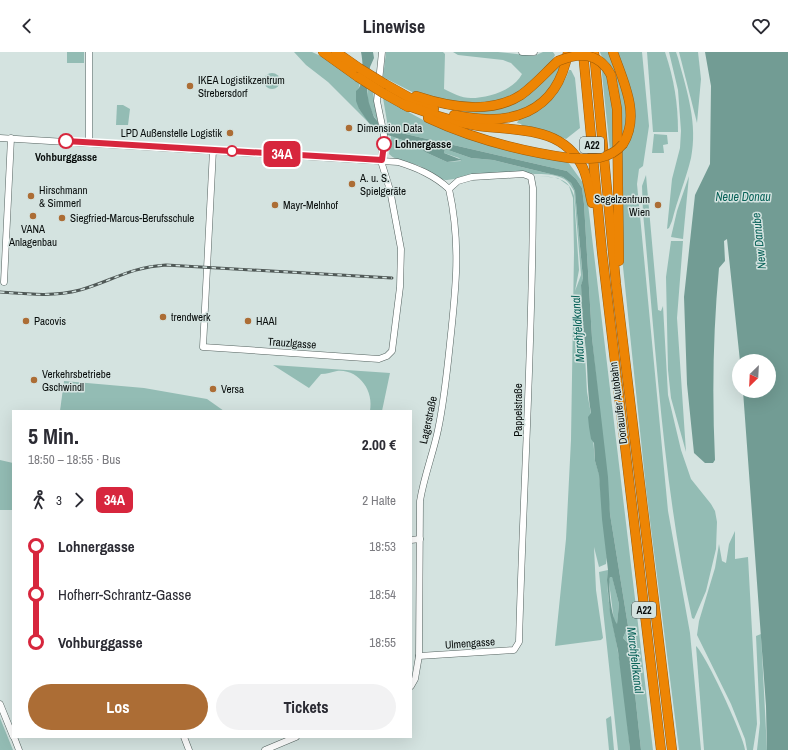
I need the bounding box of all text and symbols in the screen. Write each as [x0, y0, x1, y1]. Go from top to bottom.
text: Linewise [363, 14, 425, 39]
icon: back [16, 15, 38, 37]
icon: heart [750, 15, 772, 37]
place label: IKEA Logistikzentrum Strebersdorf [198, 73, 285, 100]
marker: IKEA Logistikzentrum Strebersdorf [185, 81, 195, 91]
place label: Dimension Data [357, 121, 422, 135]
marker: Dimension Data [344, 123, 354, 133]
place label: LPD Außenstelle Logistik [121, 126, 222, 140]
marker: LPD Außenstelle Logistik [225, 128, 235, 138]
marker: Vohburggasse [58, 133, 74, 149]
marker: Lohnergasse [376, 136, 392, 152]
place label: Lohnergasse [395, 137, 451, 151]
road number: A22 [580, 137, 604, 153]
line badge: 34A [259, 141, 305, 167]
unlabelled marker [226, 145, 238, 157]
text: 34A [271, 145, 293, 163]
place label: Vohburggasse [35, 150, 97, 164]
place label: A. u. S. Spielgeräte [359, 171, 406, 198]
marker: A. u. S. Spielgeräte [347, 179, 357, 189]
place label: Hirschmann & Simmerl [39, 183, 88, 210]
water label: Neue Donau [715, 189, 771, 205]
marker: Hirschmann & Simmerl [26, 191, 36, 201]
place label: Segelzentrum Wien [594, 192, 650, 219]
place label: Mayr-Melnhof [283, 198, 339, 212]
marker: Mayr-Melnhof [270, 200, 280, 210]
marker: Segelzentrum Wien [653, 200, 663, 210]
marker: VANA Anlagenbau [28, 211, 38, 221]
place label: Siegfried-Marcus-Berufsschule [70, 211, 194, 225]
water label: New Danube [748, 211, 770, 270]
marker: Siegfried-Marcus-Berufsschule [57, 213, 67, 223]
place label: VANA Anlagenbau [8, 222, 57, 249]
water label: Marchfeldkanal [568, 294, 588, 363]
place label: trendwerk [171, 310, 211, 324]
marker: trendwerk [158, 312, 168, 322]
place label: Pacovis [34, 314, 67, 328]
place label: HAAI [256, 314, 277, 328]
marker: Pacovis [21, 316, 31, 326]
marker: HAAI [243, 316, 253, 326]
street label: Trauzlgasse [267, 334, 317, 352]
north arrow [732, 354, 776, 398]
map controls [732, 354, 776, 398]
street label: Donauufer Autobahn [606, 361, 630, 445]
place label: Verkehrsbetriebe Gschwindl [42, 367, 111, 394]
marker: Verkehrsbetriebe Gschwindl [29, 375, 39, 385]
place label: Versa [221, 382, 244, 396]
street label: Pappelstraße [511, 383, 525, 437]
marker: Versa [208, 384, 218, 394]
street label: Lagerstraße [416, 395, 440, 445]
text: 5 Min. [28, 421, 79, 451]
text: 2.00 € [362, 434, 396, 455]
text: 18:50 – 18:55 · Bus [28, 451, 120, 468]
icon: walk [28, 489, 50, 511]
icon: forward [68, 489, 90, 511]
text: 34A [104, 491, 125, 509]
text: 3 [56, 492, 62, 509]
text: 2 Halte [362, 492, 396, 509]
text: Lohnergasse [58, 536, 135, 557]
text: 18:53 [369, 538, 396, 555]
text: Hofherr-Schrantz-Gasse [58, 584, 191, 605]
text: 18:54 [369, 586, 396, 603]
road number: A22 [632, 602, 656, 618]
water label: Marchfeldkanal [623, 626, 647, 695]
text: Vohburggasse [58, 632, 143, 653]
text: 18:55 [369, 634, 396, 651]
street label: Ulmengasse [445, 634, 495, 652]
button: Los [28, 684, 208, 730]
button: Tickets [216, 684, 396, 730]

